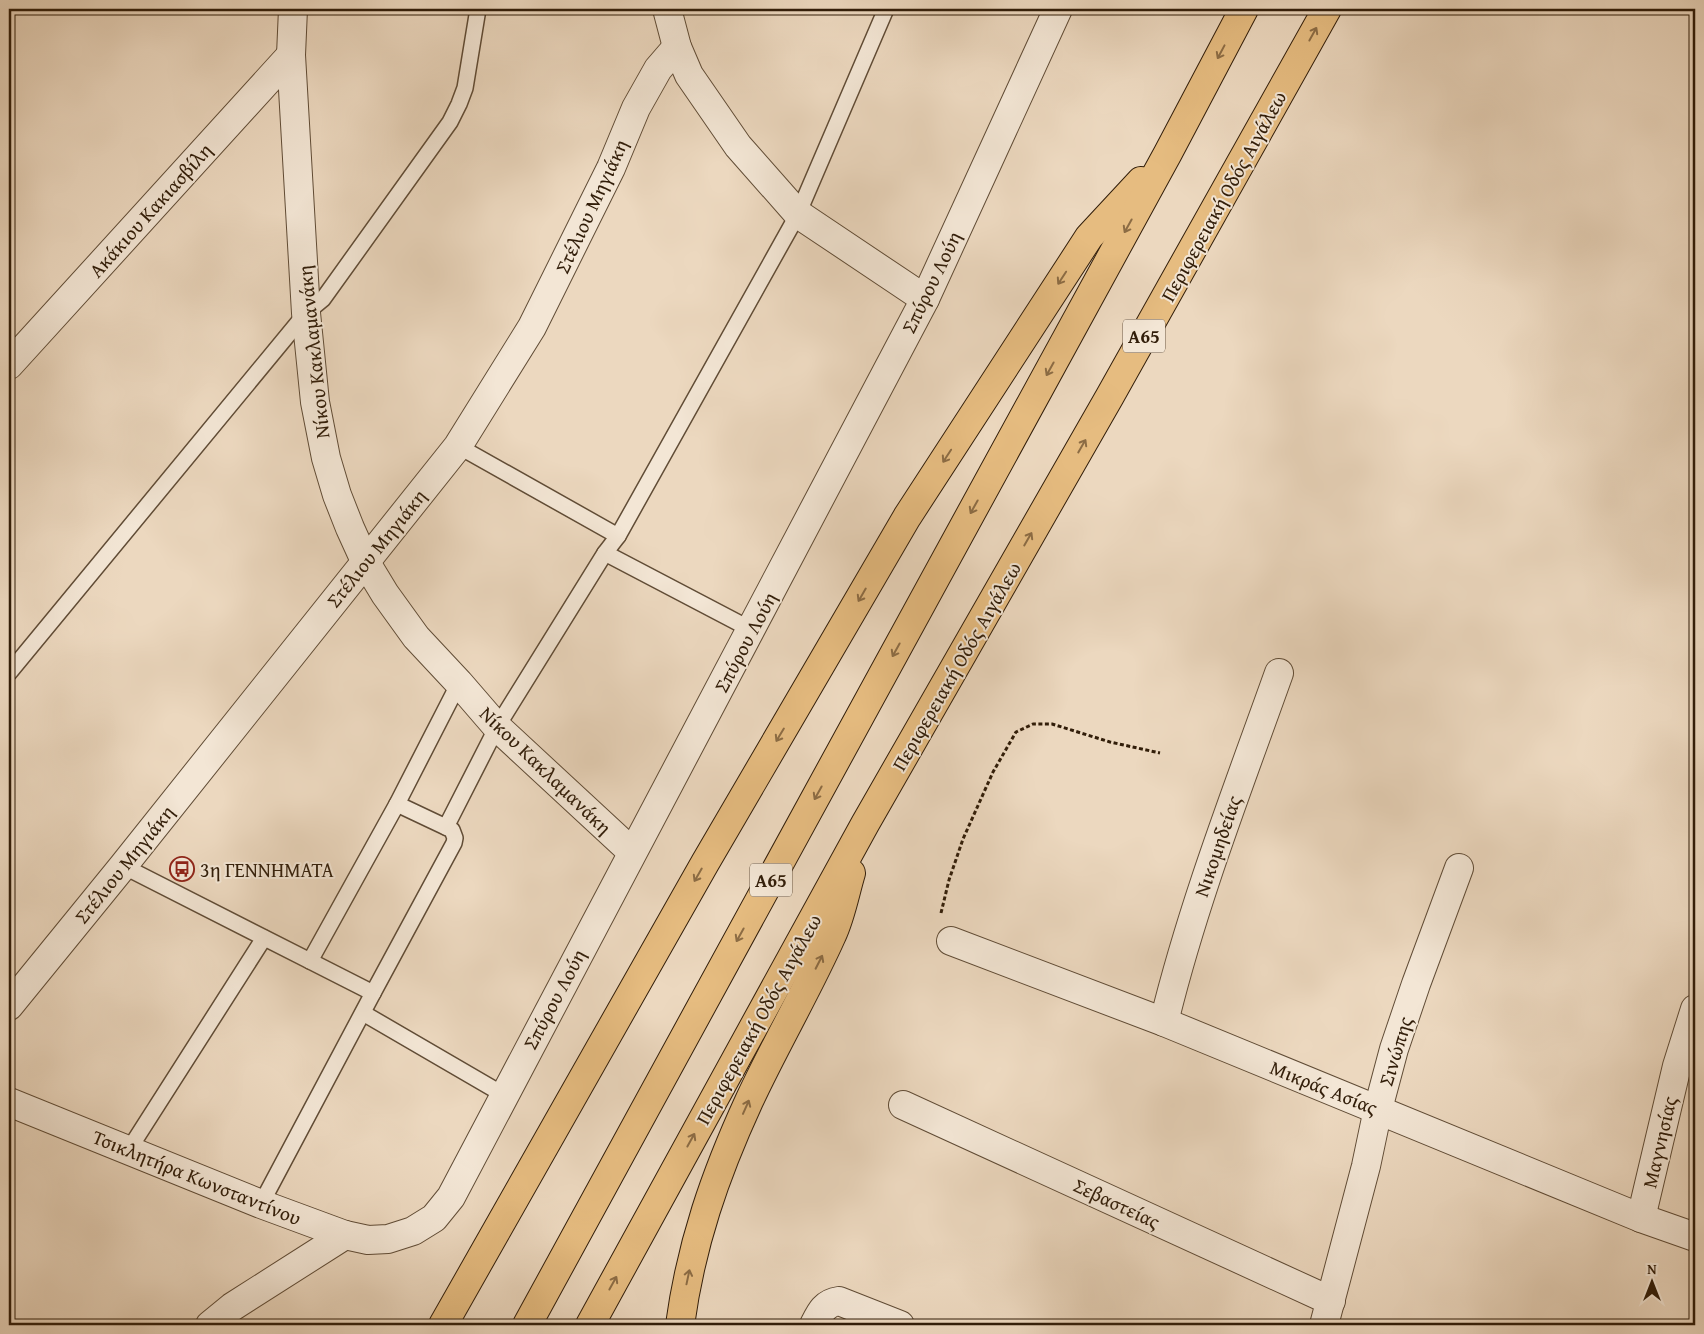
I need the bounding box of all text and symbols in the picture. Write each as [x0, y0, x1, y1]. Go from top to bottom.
one-way arrow [1308, 27, 1318, 42]
one-way arrow [1216, 44, 1225, 59]
street label: Περιφερειακή Οδός Αιγάλεω [1153, 85, 1293, 307]
street label: Στέλιου Μηγιάκη [547, 134, 635, 278]
street label: Ακάκιου Κακιασβίλη [82, 136, 218, 284]
one-way arrow [1123, 219, 1133, 234]
street label: Σπύρου Λούη [894, 226, 968, 338]
street label: Νίκου Κακλαμανάκη [289, 264, 337, 440]
one-way arrow [1057, 270, 1067, 284]
road number: Α65 [1123, 320, 1165, 352]
one-way arrow [1045, 361, 1054, 376]
one-way arrow [1077, 439, 1087, 453]
one-way arrow [942, 449, 952, 463]
street label: Στέλιου Μηγιάκη [319, 483, 433, 613]
one-way arrow [969, 500, 979, 515]
one-way arrow [1023, 531, 1033, 546]
street label: Περιφερειακή Οδός Αιγάλεω [884, 556, 1028, 776]
street label: Σπύρου Λούη [706, 587, 784, 697]
one-way arrow [857, 587, 867, 601]
one-way arrow [891, 642, 900, 657]
street label: Νίκου Κακλαμανάκη [473, 699, 619, 841]
one-way arrow [775, 728, 785, 742]
one-way arrow [813, 785, 823, 800]
street label: Νικομηδείας [1186, 791, 1248, 901]
street label: Στέλιου Μηγιάκη [67, 799, 181, 929]
place label: 3η ΓΕΝΝΗΜΑΤΑ [200, 855, 334, 884]
bus stop icon: 3η ΓΕΝΝΗΜΑΤΑ [169, 856, 195, 882]
road number: Α65 [750, 864, 792, 896]
one-way arrow [693, 868, 703, 883]
street label: Περιφερειακή Οδός Αιγάλεω [688, 908, 828, 1130]
one-way arrow [735, 928, 745, 943]
street label: Σπύρου Λούη [515, 944, 593, 1054]
one-way arrow [815, 955, 824, 970]
street label: Σινώπης [1371, 1012, 1419, 1089]
street label: Μικράς Ασίας [1266, 1052, 1383, 1122]
street label: Μαγνησίας [1634, 1093, 1684, 1191]
one-way arrow [742, 1100, 752, 1115]
street label: Τσικλητήρα Κωνσταντίνου [88, 1122, 306, 1232]
one-way arrow [687, 1133, 697, 1148]
street label: Σεβαστείας [1069, 1170, 1165, 1236]
north arrow [1626, 1256, 1676, 1306]
text: N [1647, 1259, 1657, 1279]
one-way arrow [684, 1270, 693, 1286]
one-way arrow [608, 1275, 618, 1290]

